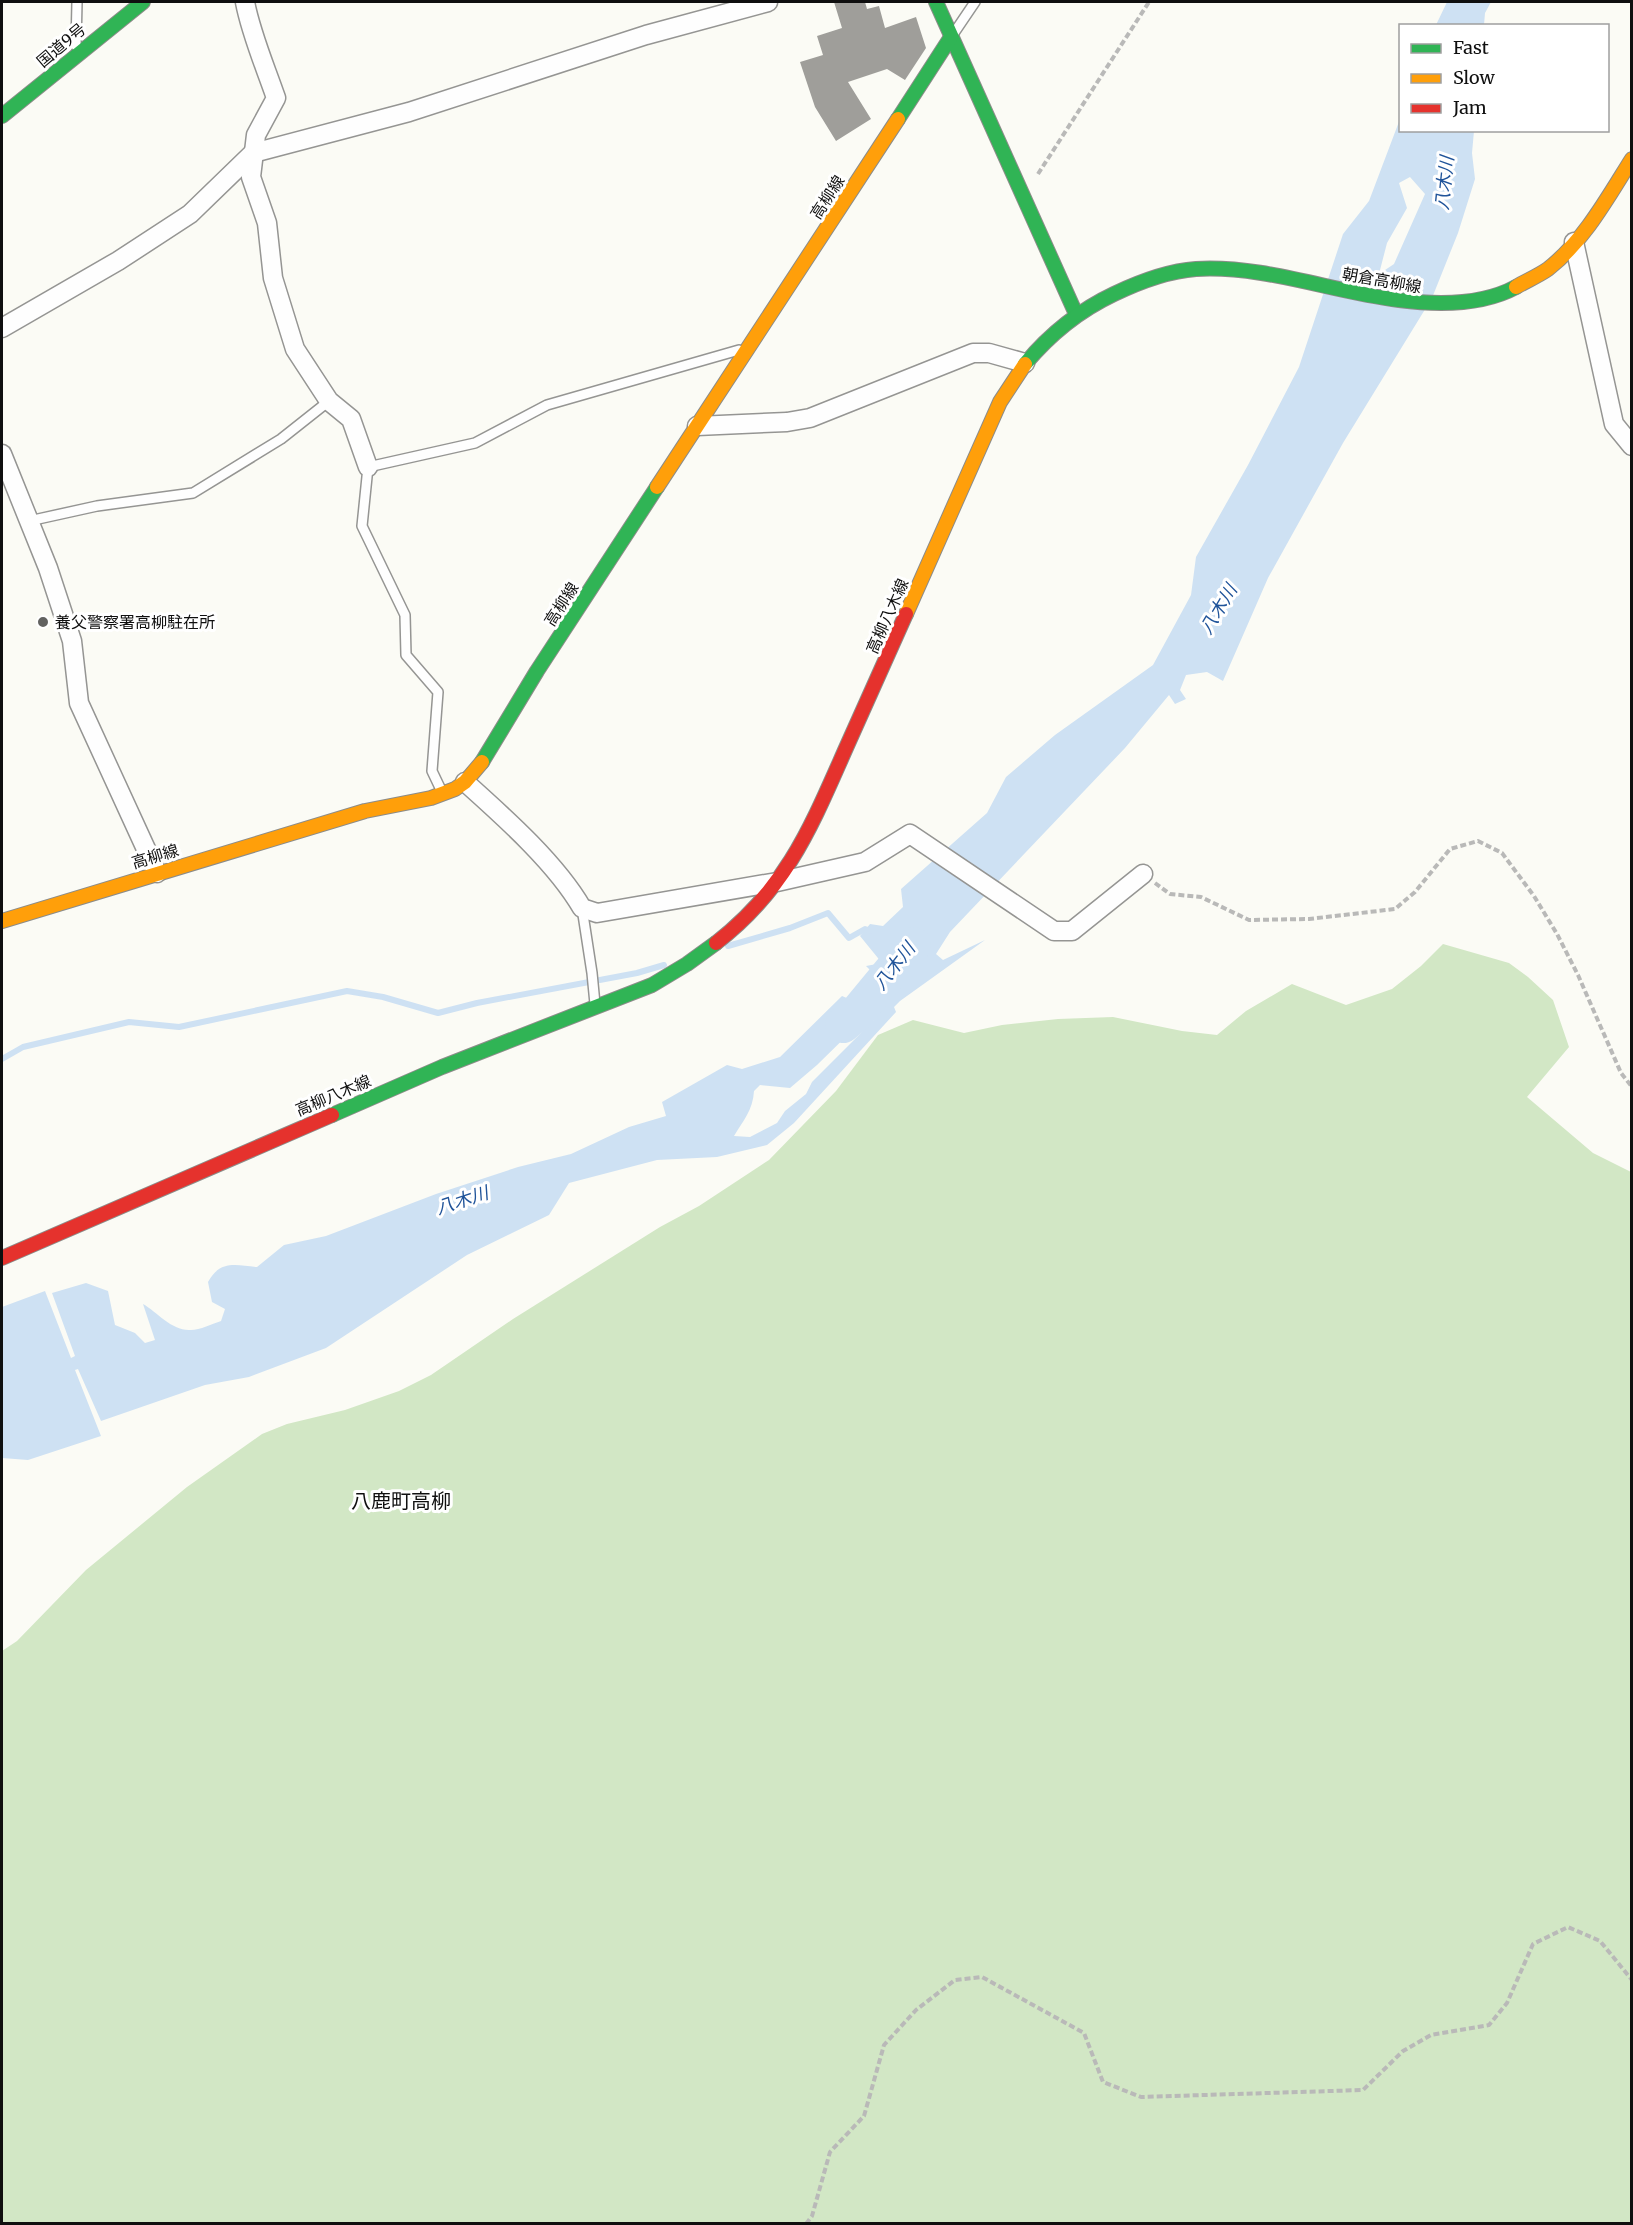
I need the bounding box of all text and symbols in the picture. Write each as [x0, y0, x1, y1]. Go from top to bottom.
street label: 国道9号 [32, 19, 90, 71]
legend [1399, 24, 1609, 132]
text: Fast [1453, 36, 1489, 59]
text: Slow [1453, 66, 1496, 89]
text: Jam [1452, 96, 1487, 119]
water label: 八木川 [1430, 153, 1458, 211]
street label: 高柳線 [806, 171, 848, 223]
street label: 朝倉高柳線 [1341, 263, 1423, 297]
street label: 高柳八木線 [862, 575, 912, 657]
street label: 高柳線 [540, 578, 582, 630]
water label: 八木川 [1194, 578, 1243, 638]
place label: 養父警察署高柳駐在所 [55, 612, 215, 632]
marker: 養父警察署高柳駐在所 [36, 615, 50, 629]
street label: 高柳線 [129, 839, 181, 873]
water label: 八木川 [868, 936, 921, 994]
street label: 高柳八木線 [292, 1070, 374, 1120]
water label: 八木川 [433, 1180, 493, 1219]
district label: 八鹿町高柳 [351, 1488, 451, 1513]

